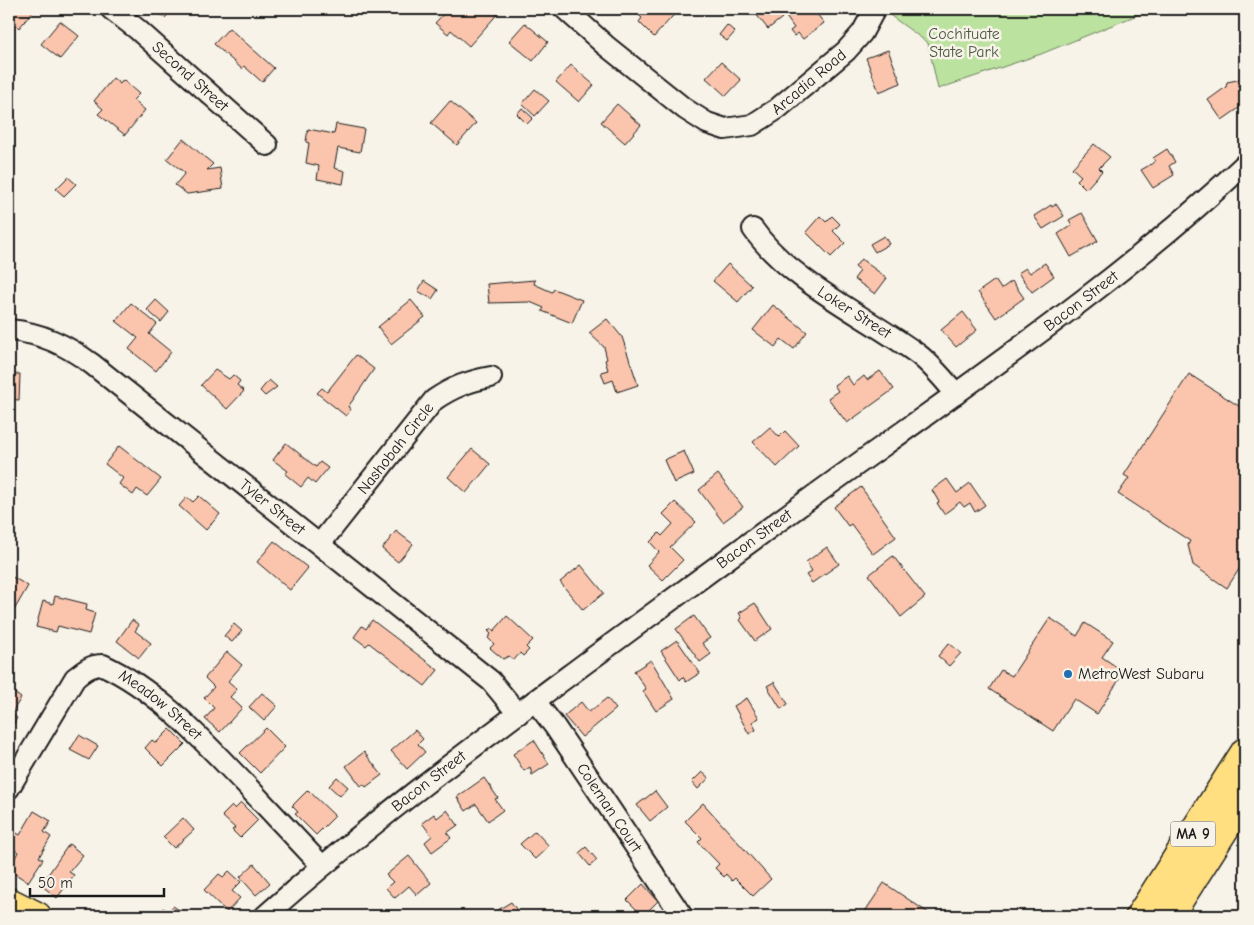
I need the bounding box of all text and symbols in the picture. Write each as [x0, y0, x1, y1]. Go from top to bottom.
park label: Cochituate State Park [928, 25, 1000, 61]
street label: Second Street [148, 38, 232, 115]
street label: Arcadia Road [768, 46, 850, 118]
street label: Bacon Street [1040, 267, 1122, 335]
street label: Loker Street [814, 282, 895, 343]
street label: Nashobah Circle [354, 399, 438, 498]
street label: Tyler Street [236, 476, 309, 539]
street label: Bacon Street [713, 505, 796, 572]
place label: MetroWest Subaru [1078, 665, 1204, 683]
street label: Meadow Street [115, 666, 206, 744]
marker: MetroWest Subaru [1062, 668, 1074, 680]
street label: Bacon Street [388, 747, 470, 816]
street label: Coleman Court [573, 760, 646, 856]
road number: MA 9 [1170, 822, 1216, 846]
scale bar [30, 865, 164, 897]
text: 50 m [38, 874, 73, 892]

